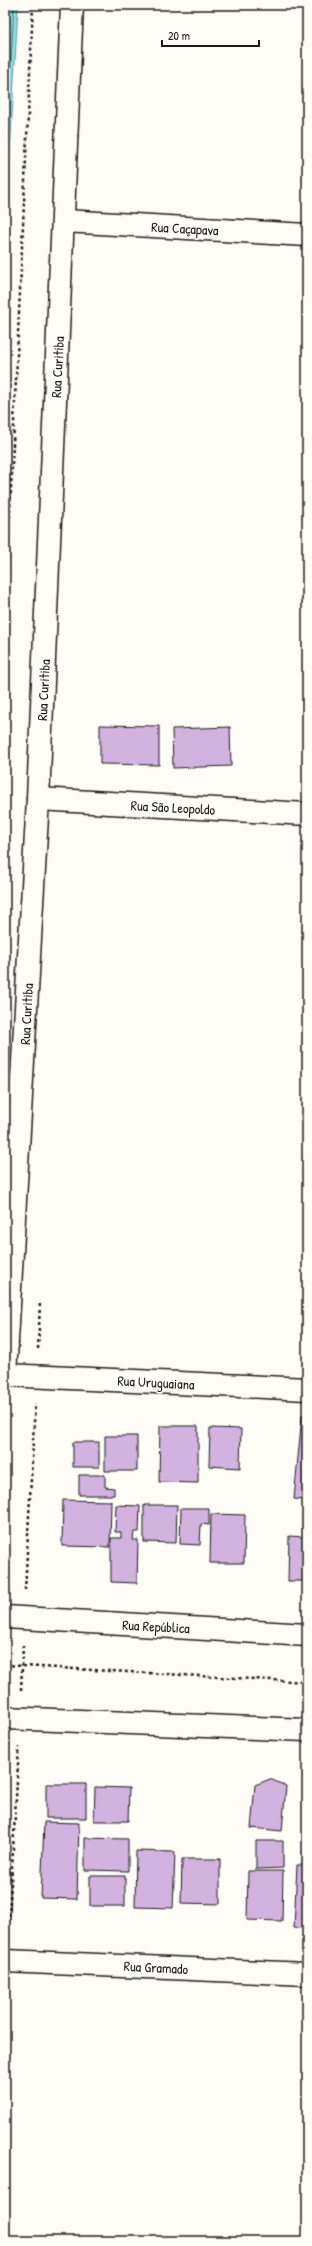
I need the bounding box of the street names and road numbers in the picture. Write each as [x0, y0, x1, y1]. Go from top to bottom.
street label: Rua Caçapava [151, 217, 220, 240]
street label: Rua Curitiba [46, 335, 68, 398]
street label: Rua Curitiba [32, 658, 54, 721]
street label: Rua São Leopoldo [130, 795, 216, 820]
street label: Rua Curitiba [15, 982, 37, 1045]
street label: Rua Uruguaiana [117, 1370, 196, 1395]
street label: Rua República [122, 1615, 191, 1638]
street label: Rua Gramado [123, 1956, 189, 1978]

